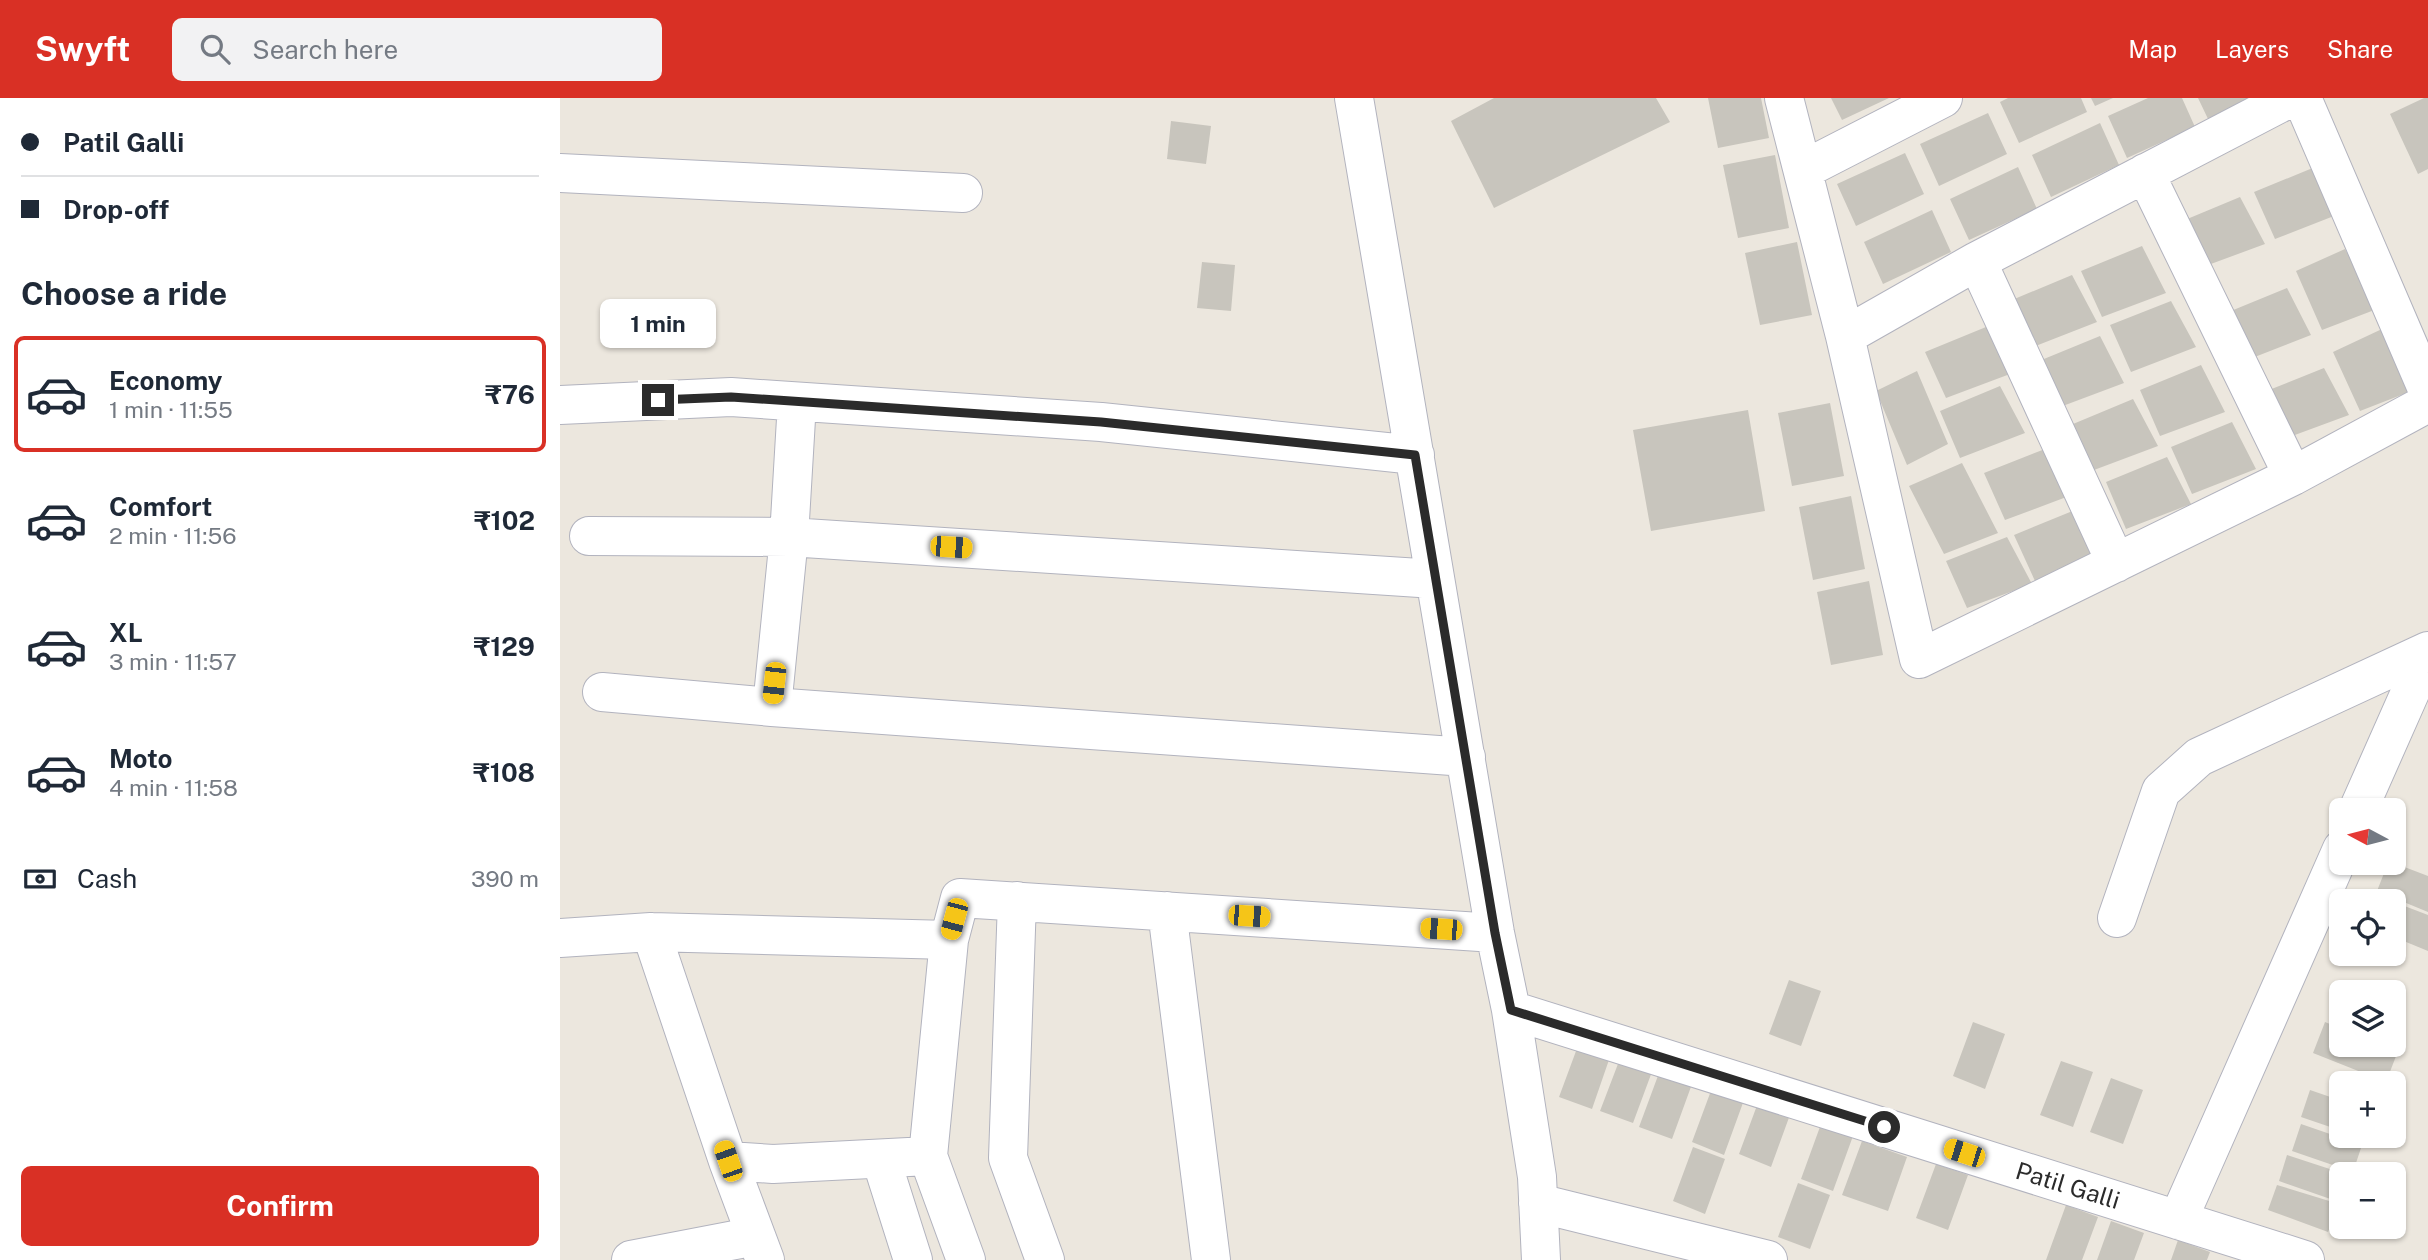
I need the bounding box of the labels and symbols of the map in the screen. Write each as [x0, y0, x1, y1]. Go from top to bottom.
callout: 1 min [600, 299, 716, 348]
route end [642, 384, 674, 416]
car [930, 535, 973, 559]
car [762, 661, 787, 705]
north arrow [2329, 798, 2406, 875]
car [939, 896, 970, 942]
car [1228, 904, 1271, 928]
car [1420, 917, 1463, 941]
route start [1868, 1111, 1900, 1143]
car [1941, 1137, 1988, 1169]
car [712, 1138, 745, 1184]
street label: Patil Galli [2013, 1156, 2123, 1214]

